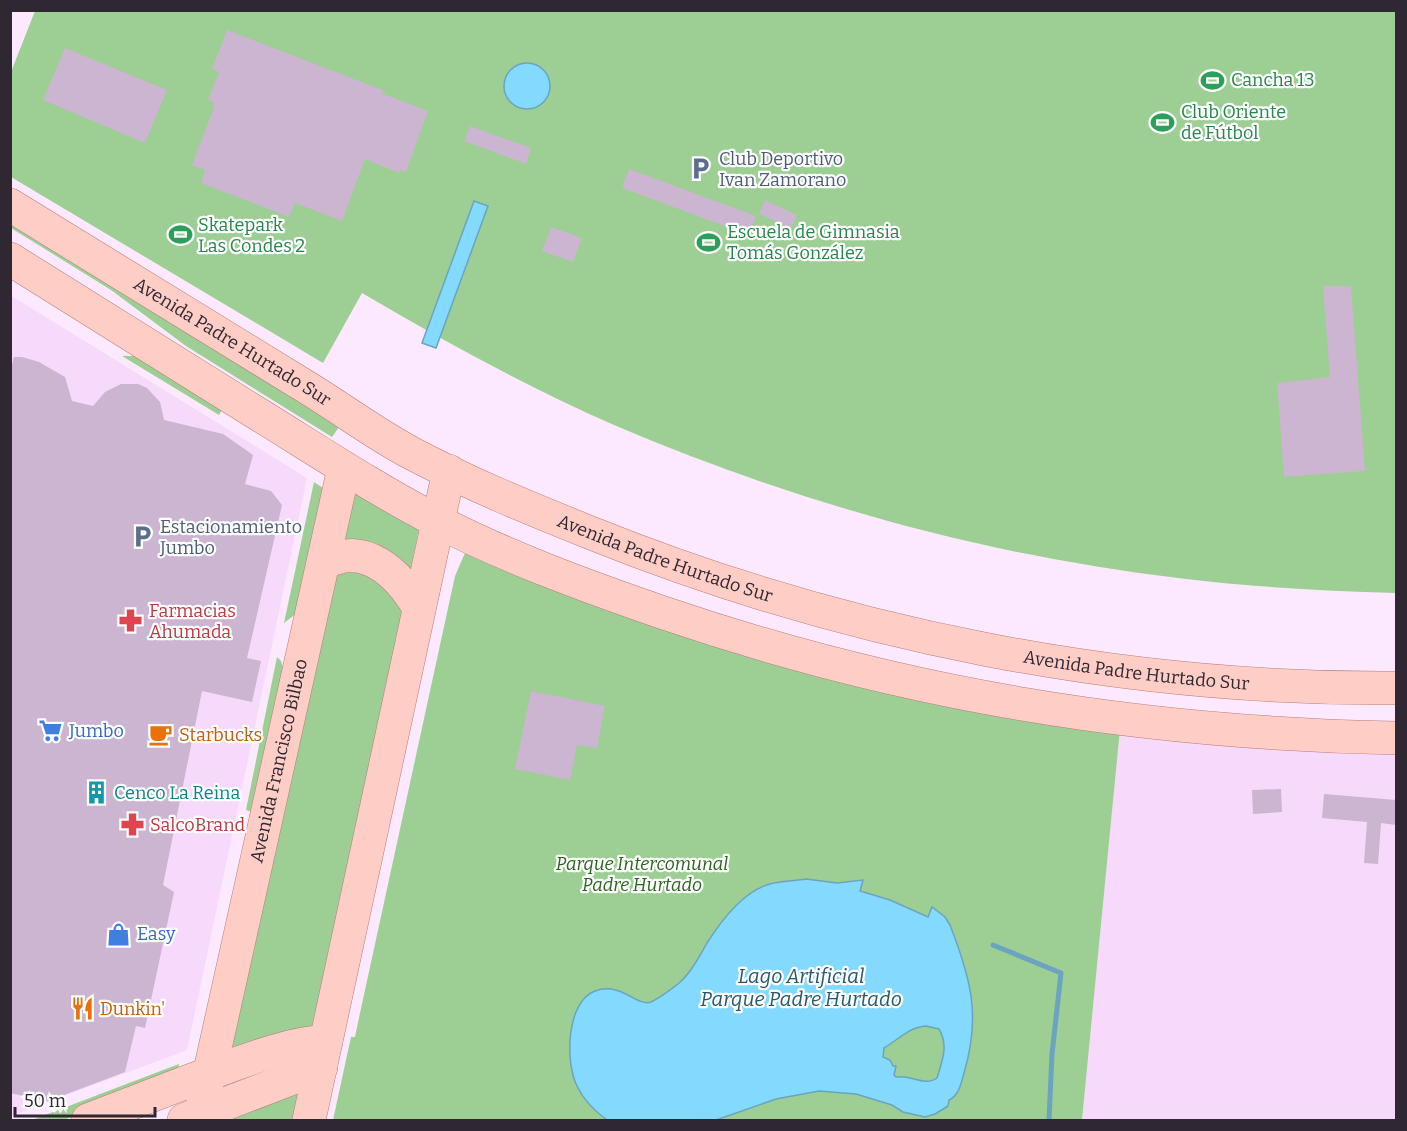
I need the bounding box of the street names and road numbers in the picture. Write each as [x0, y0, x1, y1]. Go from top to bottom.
street label: Avenida Padre Hurtado Sur [130, 273, 335, 411]
street label: Avenida Padre Hurtado Sur [554, 510, 775, 607]
street label: Avenida Padre Hurtado Sur [1022, 646, 1250, 695]
street label: Avenida Francisco Bilbao [246, 657, 312, 865]

